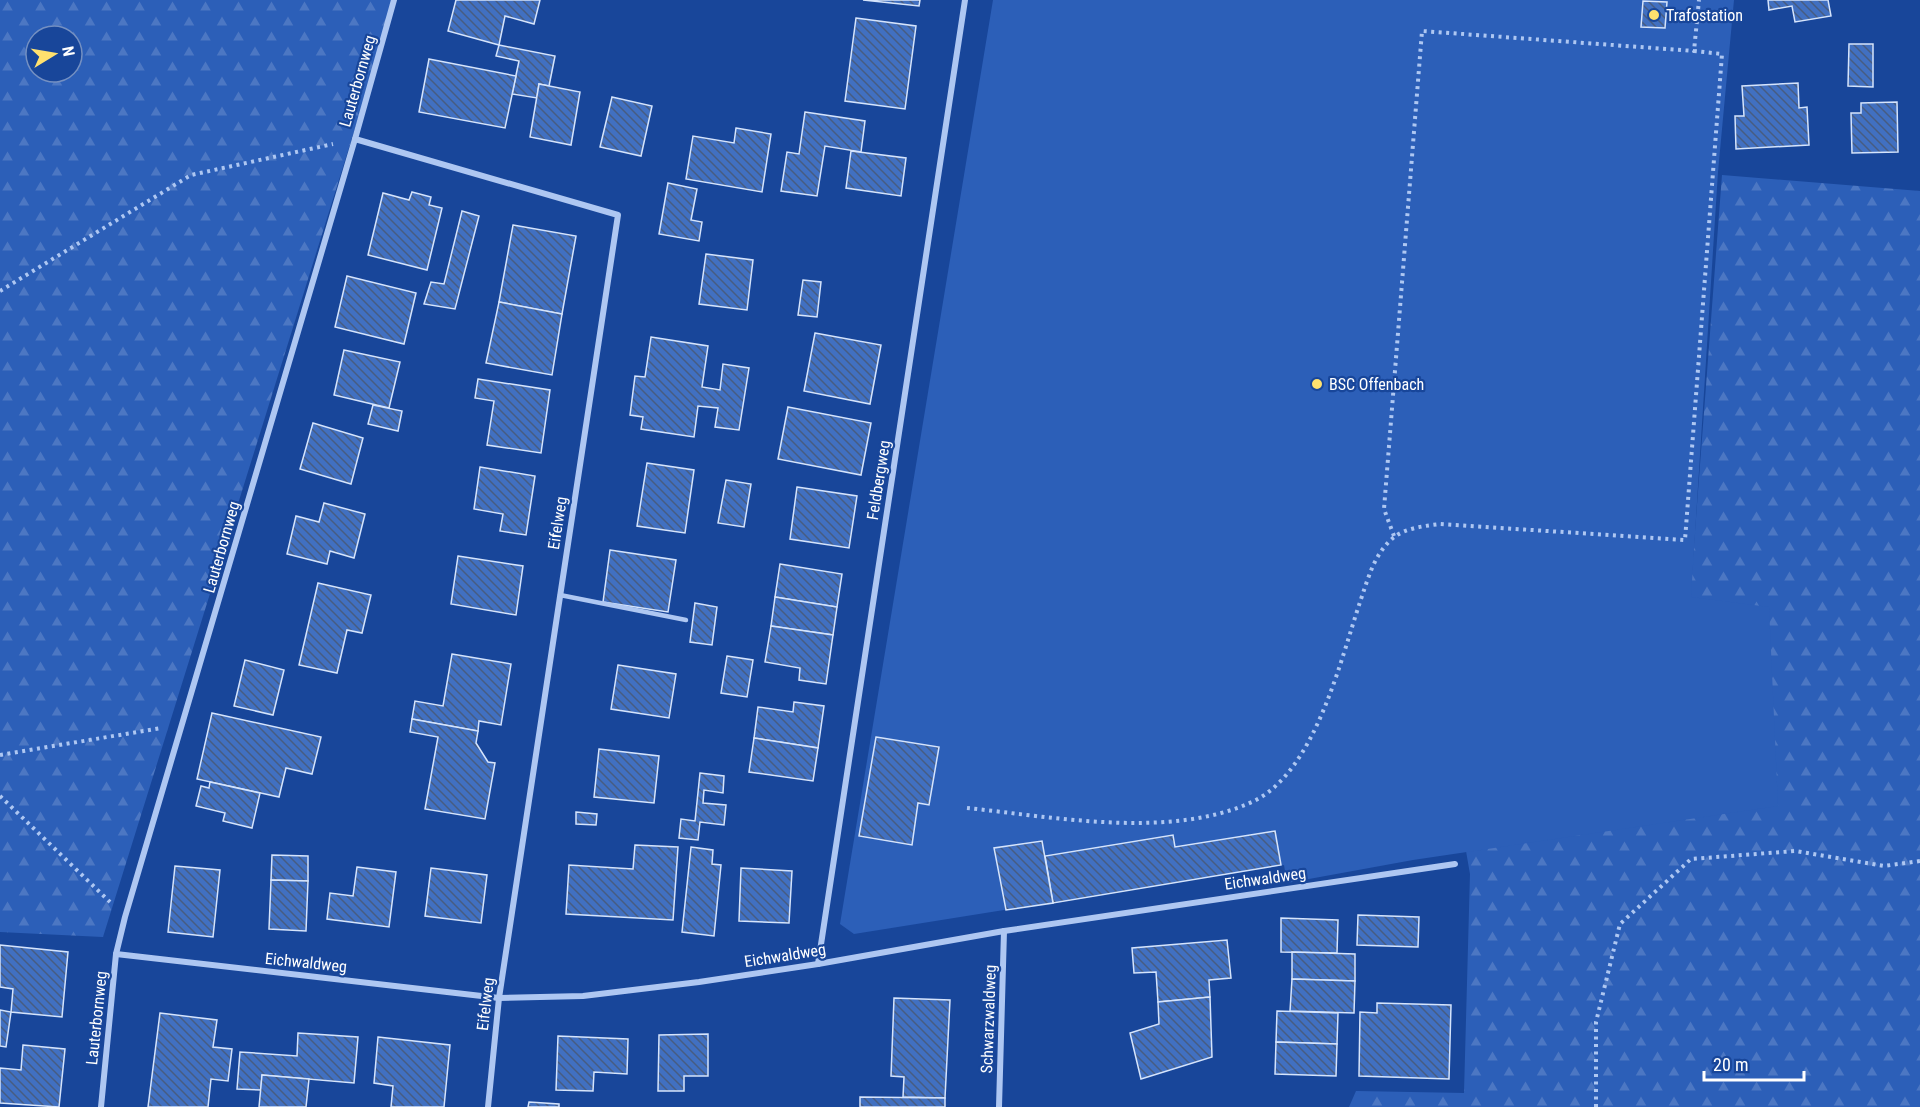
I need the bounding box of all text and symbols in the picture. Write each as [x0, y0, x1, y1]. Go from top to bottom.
place label: Trafostation [1666, 6, 1743, 25]
marker: Trafostation [1647, 8, 1661, 22]
north arrow [24, 24, 84, 84]
street label: Lauterbornweg [335, 33, 380, 129]
text: N [58, 45, 78, 58]
place label: BSC Offenbach [1329, 375, 1424, 394]
marker: BSC Offenbach [1310, 377, 1324, 391]
street label: Feldbergweg [863, 439, 894, 521]
street label: Eifelweg [544, 495, 571, 551]
street label: Lauterbornweg [199, 499, 244, 595]
street label: Eichwaldweg [1223, 863, 1307, 894]
street label: Eichwaldweg [743, 940, 827, 971]
street label: Eichwaldweg [264, 949, 348, 976]
street label: Schwarzwaldweg [977, 964, 1000, 1074]
street label: Lauterbornweg [82, 970, 111, 1066]
street label: Eifelweg [473, 976, 498, 1032]
scale bar [1704, 1044, 1804, 1082]
text: 20 m [1713, 1054, 1748, 1075]

